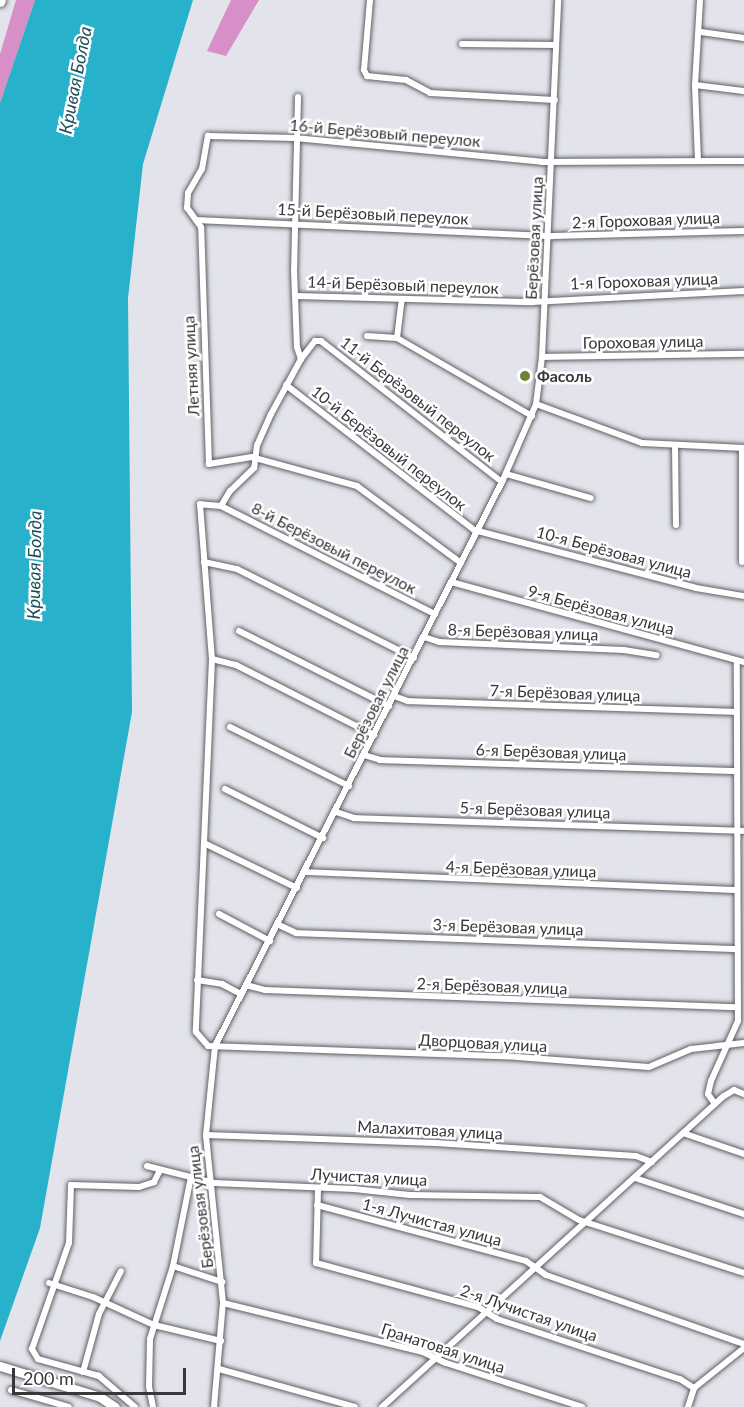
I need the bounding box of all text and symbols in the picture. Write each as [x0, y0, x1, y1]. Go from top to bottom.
water label: Кривая Болда [54, 25, 96, 135]
street label: 16-й Берёзовый переулок [289, 115, 481, 151]
street label: Берёзовая улица [521, 176, 547, 300]
street label: 15-й Берёзовый переулок [277, 199, 469, 229]
street label: 2-я Гороховая улица [572, 208, 720, 232]
street label: 1-я Гороховая улица [570, 269, 718, 293]
street label: 14-й Берёзовый переулок [307, 272, 499, 298]
street label: Летняя улица [179, 315, 203, 417]
street label: Гороховая улица [582, 331, 704, 353]
street label: 11-й Берёзовый переулок [337, 332, 499, 466]
place label: Фасоль [537, 366, 592, 386]
marker: Фасоль [518, 369, 532, 383]
street label: 10-й Берёзовый переулок [308, 381, 470, 515]
street label: 8-й Берёзовый переулок [248, 498, 420, 598]
water label: Кривая Болда [22, 510, 46, 620]
street label: 10-я Берёзовая улица [534, 522, 694, 582]
street label: 9-я Берёзовая улица [526, 581, 676, 639]
street label: 8-я Берёзовая улица [447, 620, 599, 644]
street label: Берёзовая улица [339, 643, 413, 761]
street label: 7-я Берёзовая улица [489, 681, 641, 705]
street label: 6-я Берёзовая улица [475, 740, 627, 764]
street label: 5-я Берёзовая улица [459, 798, 611, 822]
street label: 4-я Берёзовая улица [445, 857, 597, 881]
street label: 3-я Берёзовая улица [432, 915, 584, 939]
street label: 2-я Берёзовая улица [416, 974, 568, 998]
street label: Дворцовая улица [418, 1030, 548, 1056]
street label: Малахитовая улица [357, 1117, 503, 1143]
street label: Берёзовая улица [183, 1145, 217, 1269]
street label: Лучистая улица [310, 1164, 428, 1190]
street label: 1-я Лучистая улица [360, 1194, 504, 1250]
street label: 2-я Лучистая улица [458, 1281, 600, 1345]
street label: Гранатовая улица [379, 1319, 507, 1377]
scale bar [15, 1356, 189, 1394]
text: 200 m [23, 1367, 74, 1389]

